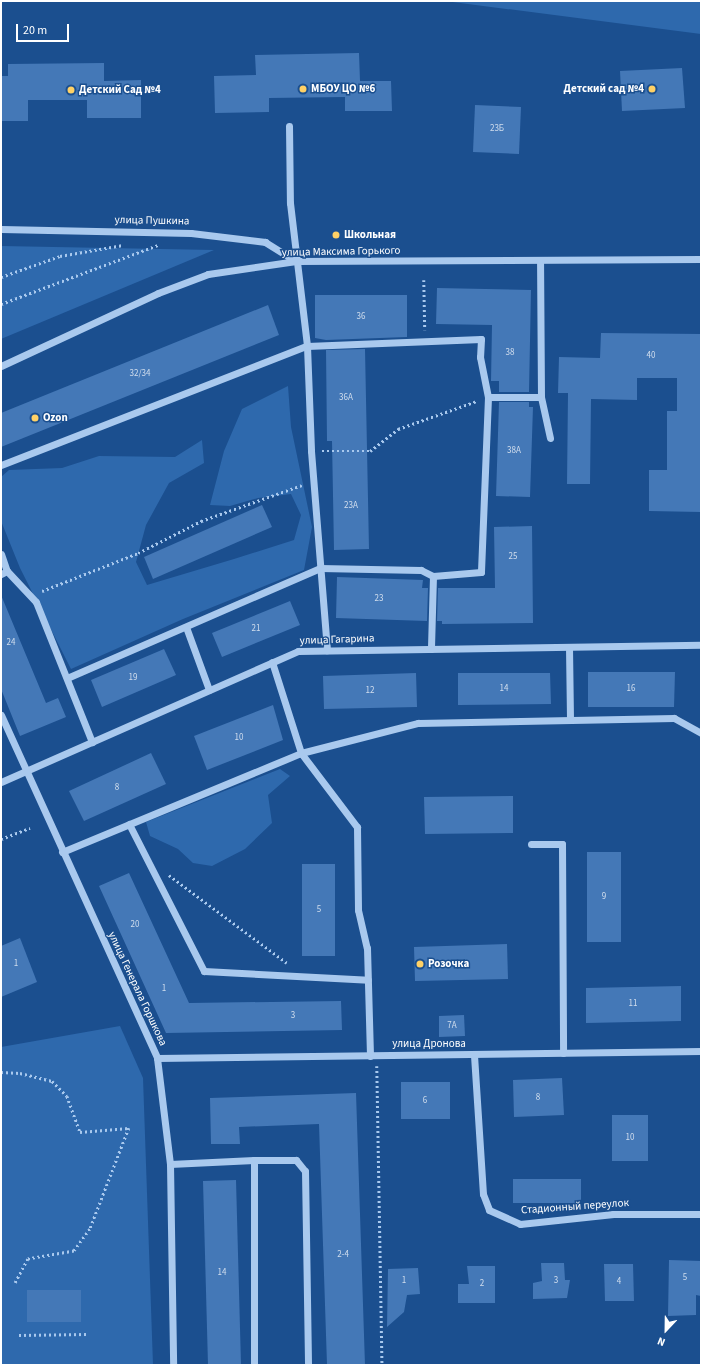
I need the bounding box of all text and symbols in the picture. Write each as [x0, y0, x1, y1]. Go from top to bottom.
scale bar [18, 16, 71, 42]
text: 20 m [23, 22, 47, 39]
place label: МБОУ ЦО №6 [311, 82, 375, 96]
place label: Детский сад №4 [564, 82, 644, 96]
place label: Детский Сад №4 [79, 83, 161, 97]
marker: МБОУ ЦО №6 [298, 84, 308, 94]
marker: Детский сад №4 [647, 84, 657, 94]
marker: Детский Сад №4 [66, 85, 76, 95]
house number: 23Б [490, 124, 504, 134]
street label: улица Пушкина [114, 214, 190, 228]
place label: Школьная [344, 228, 396, 242]
marker: Школьная [331, 230, 341, 240]
street label: улица Максима Горького [282, 244, 400, 260]
house number: 36 [357, 312, 365, 322]
house number: 38 [506, 348, 514, 358]
house number: 40 [647, 351, 655, 361]
house number: 32/34 [129, 369, 151, 379]
house number: 36А [339, 393, 353, 403]
place label: Ozon [43, 411, 68, 425]
marker: Ozon [30, 413, 40, 423]
house number: 38А [507, 446, 521, 456]
house number: 23А [344, 501, 358, 511]
house number: 25 [509, 552, 517, 562]
house number: 23 [375, 594, 383, 604]
house number: 21 [252, 624, 260, 634]
street label: улица Гагарина [299, 632, 375, 648]
house number: 24 [7, 638, 15, 648]
house number: 19 [129, 673, 137, 683]
house number: 14 [500, 684, 508, 694]
house number: 16 [627, 684, 635, 694]
house number: 12 [366, 686, 374, 696]
house number: 10 [235, 733, 243, 743]
house number: 8 [115, 783, 119, 793]
house number: 9 [602, 892, 606, 902]
house number: 5 [317, 905, 321, 915]
house number: 20 [131, 920, 139, 930]
street label: улица Генерала Горшкова [105, 930, 169, 1048]
place label: Розочка [428, 957, 469, 971]
house number: 1 [14, 959, 18, 969]
marker: Розочка [415, 959, 425, 969]
house number: 1 [162, 984, 166, 994]
house number: 11 [629, 999, 637, 1009]
house number: 3 [291, 1011, 295, 1021]
house number: 7А [447, 1021, 457, 1031]
street label: улица Дронова [392, 1037, 466, 1051]
house number: 8 [536, 1093, 540, 1103]
house number: 6 [423, 1096, 427, 1106]
house number: 10 [626, 1133, 634, 1143]
street label: Стадионный переулок [521, 1197, 629, 1217]
house number: 2-4 [337, 1250, 349, 1260]
house number: 14 [218, 1268, 226, 1278]
house number: 5 [683, 1273, 687, 1283]
house number: 1 [402, 1276, 406, 1286]
house number: 3 [554, 1276, 558, 1286]
house number: 4 [617, 1277, 621, 1287]
house number: 2 [480, 1279, 484, 1289]
north arrow [646, 1310, 686, 1350]
text: N [655, 1333, 668, 1350]

